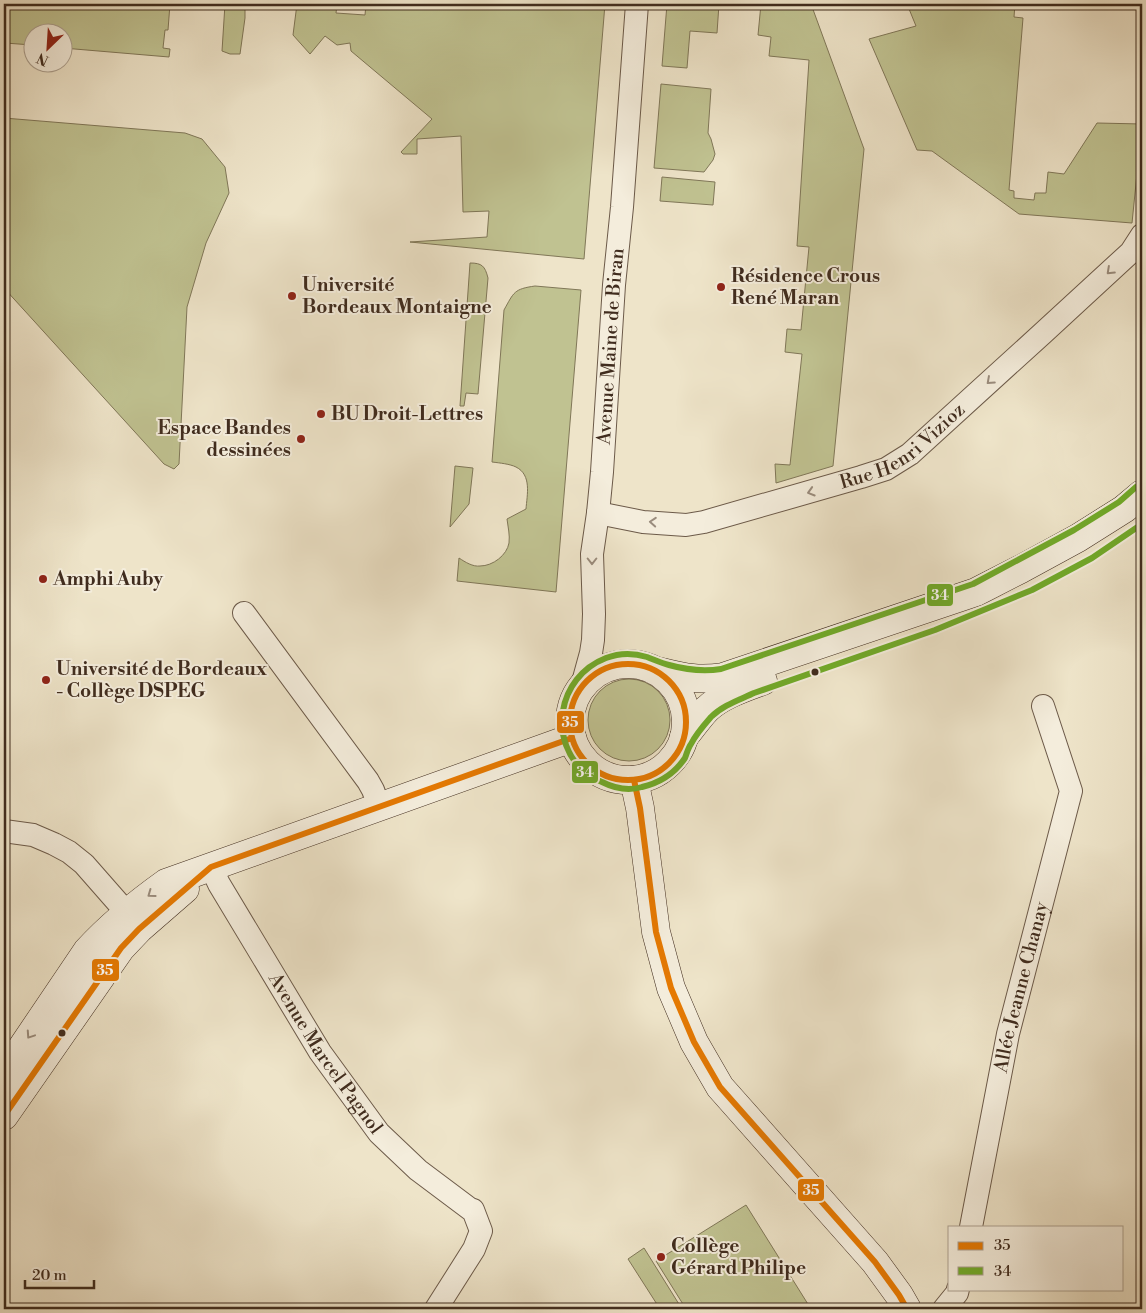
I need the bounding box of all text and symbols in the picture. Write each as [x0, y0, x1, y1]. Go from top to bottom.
north arrow [22, 22, 72, 72]
text: N [34, 48, 52, 69]
street label: Avenue Maine de Biran [592, 247, 630, 446]
place label: Résidence Crous René Maran [731, 264, 880, 310]
one-way arrow [1106, 265, 1115, 274]
place label: Université Bordeaux Montaigne [302, 273, 492, 319]
marker: Résidence Crous René Maran [715, 281, 727, 293]
marker: Université Bordeaux Montaigne [286, 290, 298, 302]
one-way arrow [987, 375, 996, 384]
street label: Rue Henri Vizioz [837, 398, 970, 495]
place label: BU Droit-Lettres [331, 402, 483, 426]
marker: BU Droit-Lettres [315, 408, 327, 420]
place label: Espace Bandes dessinées [158, 416, 291, 462]
marker: Espace Bandes dessinées [295, 433, 307, 445]
one-way arrow [807, 486, 816, 496]
one-way arrow [649, 517, 657, 528]
one-way arrow [587, 558, 597, 566]
place label: Amphi Auby [52, 567, 164, 591]
marker: Amphi Auby [37, 573, 49, 585]
line badge: 34 [926, 583, 954, 607]
text: 34 [931, 587, 949, 605]
place label: Université de Bordeaux - Collège DSPEG [56, 657, 267, 703]
unlabelled marker [810, 667, 820, 677]
marker: Université de Bordeaux - Collège DSPEG [40, 674, 52, 686]
line badge: 35 [556, 710, 585, 734]
text: 35 [561, 714, 579, 732]
line badge: 34 [571, 760, 599, 784]
text: 34 [576, 764, 594, 782]
one-way arrow [147, 888, 157, 897]
street label: Allée Jeanne Chanay [989, 899, 1054, 1076]
line badge: 35 [91, 958, 120, 982]
text: 35 [96, 962, 114, 980]
street label: Avenue Marcel Pagnol [263, 968, 388, 1139]
unlabelled marker [57, 1028, 67, 1038]
one-way arrow [27, 1029, 36, 1039]
line badge: 35 [797, 1178, 825, 1202]
text: 35 [802, 1182, 820, 1200]
legend [948, 1226, 1124, 1290]
place label: Collège Gérard Philipe [671, 1234, 806, 1280]
text: 35 [994, 1236, 1011, 1255]
marker: Collège Gérard Philipe [655, 1251, 667, 1263]
scale bar [25, 1258, 94, 1290]
text: 34 [994, 1262, 1012, 1281]
text: 20 m [32, 1266, 67, 1285]

